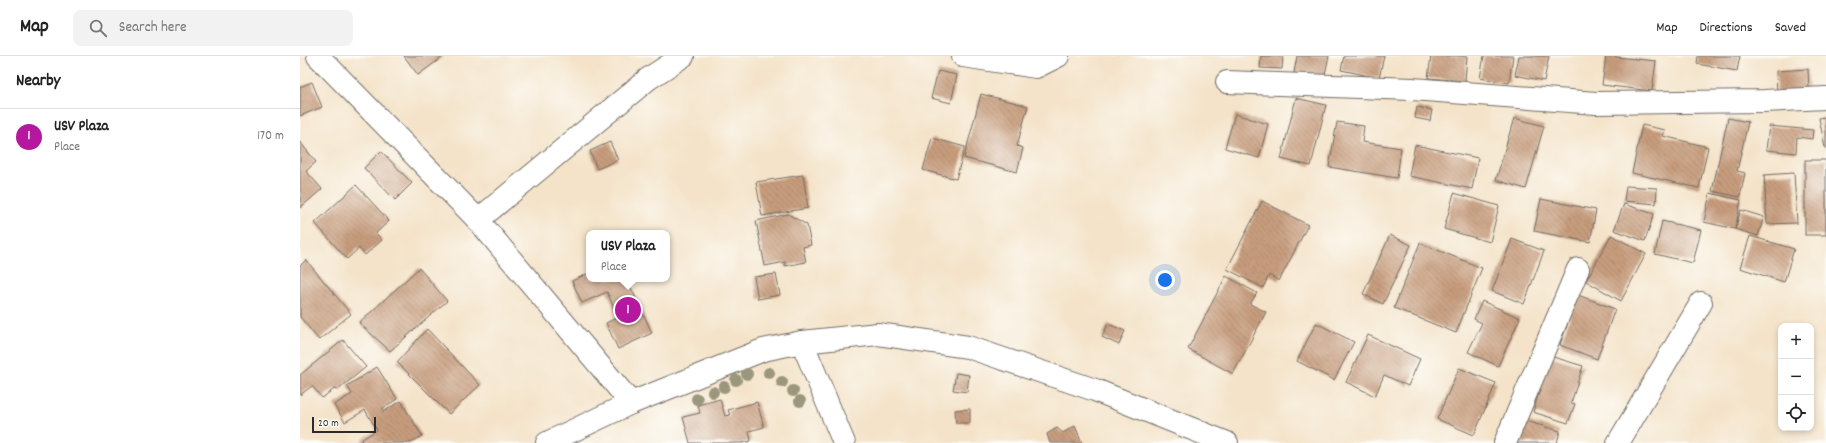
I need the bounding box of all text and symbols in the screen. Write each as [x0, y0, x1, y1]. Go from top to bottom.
search box [73, 10, 353, 46]
text: Map [20, 14, 49, 41]
icon: search [87, 17, 109, 39]
text: Search here [119, 17, 187, 39]
text: Map [1656, 18, 1678, 38]
text: Directions [1700, 18, 1753, 38]
text: Saved [1775, 18, 1806, 38]
text: Nearby [16, 70, 60, 94]
text: USV Plaza [54, 116, 109, 138]
text: 1 [28, 127, 30, 146]
text: 170 m [257, 127, 284, 146]
text: Place [54, 138, 80, 157]
popup [586, 230, 670, 282]
text: USV Plaza [601, 236, 655, 258]
text: Place [601, 258, 627, 277]
your location [1155, 270, 1175, 290]
pin: 1 [615, 295, 641, 325]
map controls [1778, 323, 1814, 431]
button: + [1778, 323, 1814, 359]
button: − [1778, 359, 1814, 395]
button: locate [1778, 395, 1814, 431]
scale bar [312, 415, 376, 434]
text: 20 m [318, 416, 339, 432]

